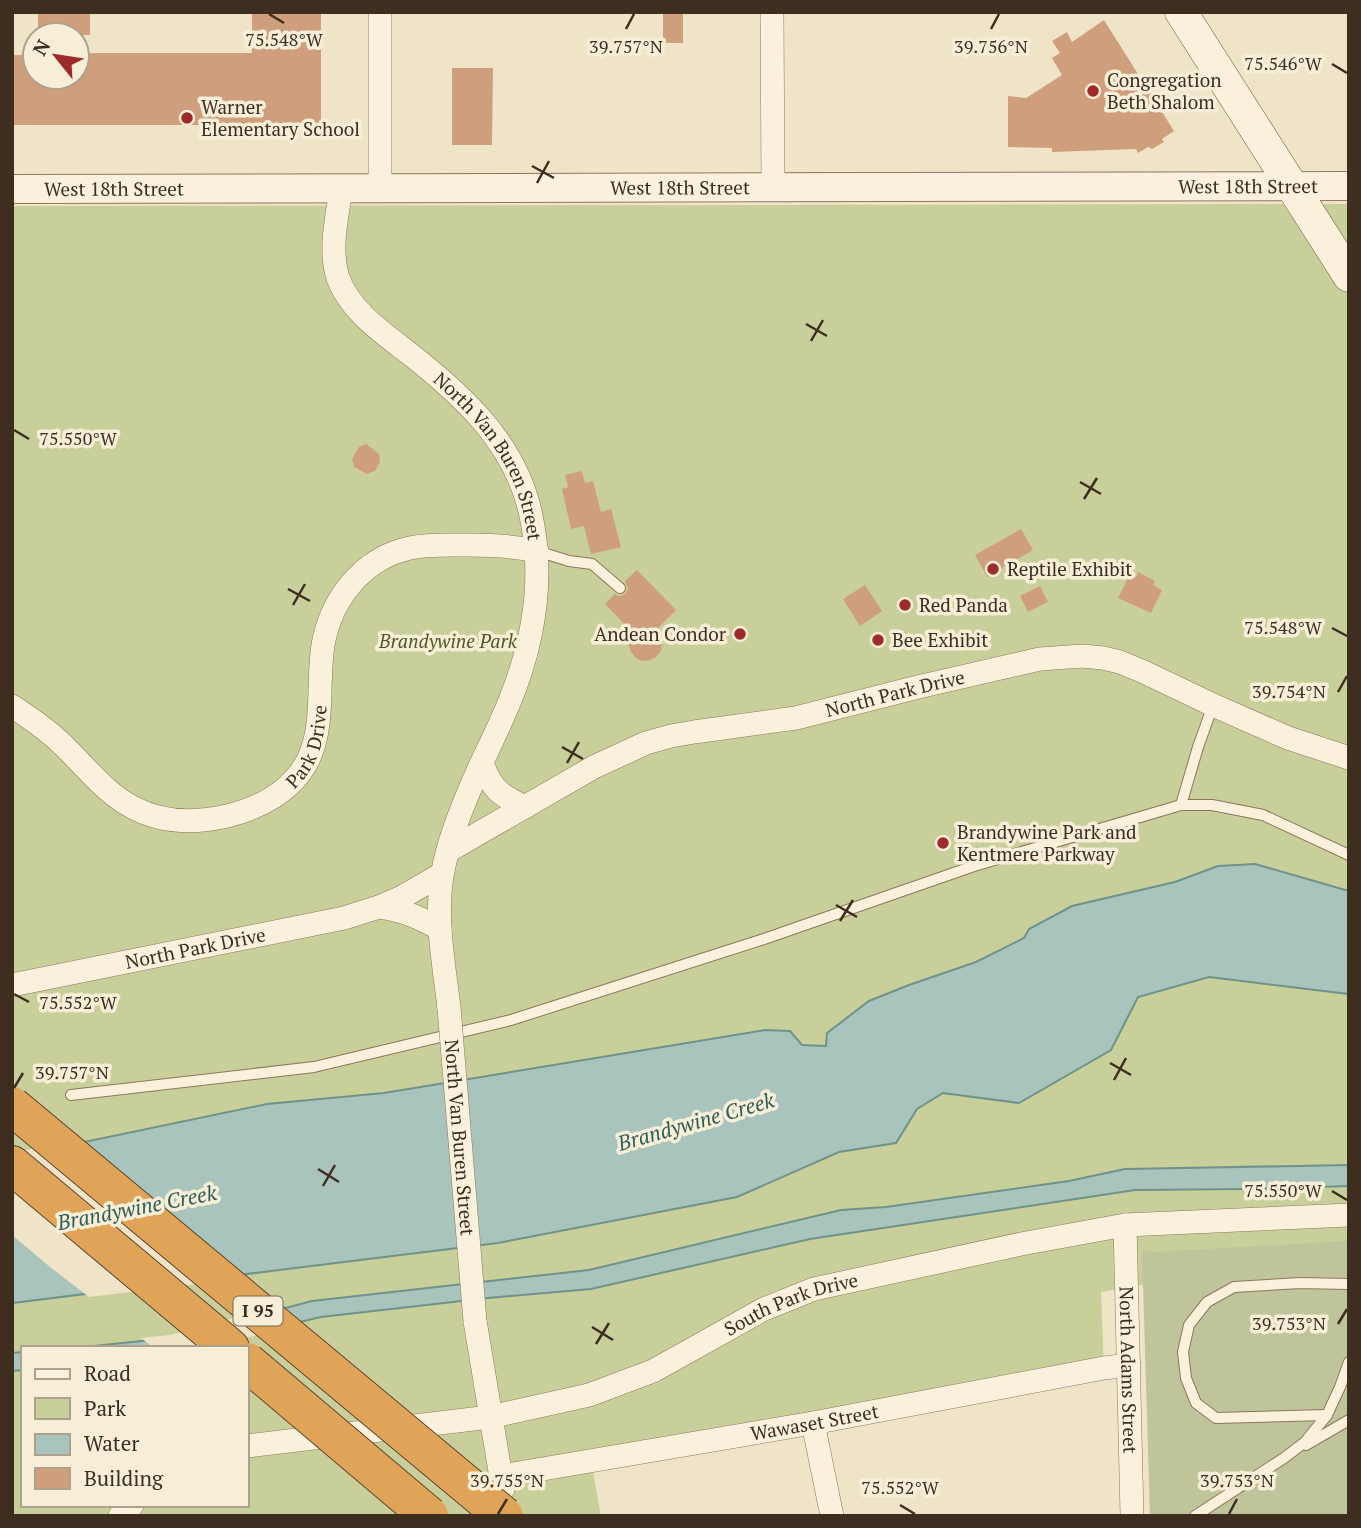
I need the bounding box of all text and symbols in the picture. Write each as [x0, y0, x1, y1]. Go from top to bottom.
north arrow [21, 21, 91, 91]
text: 75.548°W [245, 27, 323, 51]
text: N [26, 34, 56, 60]
text: 39.757°N [589, 34, 663, 58]
text: 39.756°N [954, 34, 1028, 58]
text: 75.546°W [1244, 51, 1322, 75]
place label: Congregation Beth Shalom [1107, 67, 1222, 114]
marker: Congregation Beth Shalom [1085, 83, 1101, 99]
place label: Warner Elementary School [201, 94, 360, 141]
marker: Warner Elementary School [179, 110, 195, 126]
street label: West 18th Street [1178, 173, 1318, 198]
street label: West 18th Street [610, 174, 750, 200]
street label: West 18th Street [44, 176, 184, 201]
street label: North Van Buren Street [429, 366, 548, 542]
text: 75.550°W [39, 426, 117, 450]
place label: Reptile Exhibit [1007, 556, 1132, 581]
marker: Reptile Exhibit [985, 561, 1001, 577]
place label: Red Panda [919, 592, 1008, 617]
marker: Red Panda [897, 597, 913, 613]
text: 75.548°W [1244, 615, 1322, 639]
place label: Andean Condor [594, 621, 727, 646]
marker: Andean Condor [732, 626, 748, 642]
place label: Bee Exhibit [892, 627, 988, 652]
park label: Brandywine Park [378, 628, 518, 653]
marker: Bee Exhibit [870, 632, 886, 648]
street label: North Park Drive [823, 664, 967, 722]
text: 39.754°N [1252, 679, 1326, 703]
street label: Park Drive [280, 704, 332, 793]
place label: Brandywine Park and Kentmere Parkway [957, 819, 1137, 866]
marker: Brandywine Park and Kentmere Parkway [935, 835, 951, 851]
street label: North Park Drive [123, 921, 268, 974]
text: 75.552°W [39, 990, 117, 1014]
street label: North Van Buren Street [440, 1038, 481, 1237]
text: 39.757°N [35, 1060, 109, 1084]
water label: Brandywine Creek [613, 1085, 778, 1157]
water label: Brandywine Creek [54, 1178, 220, 1236]
text: 75.550°W [1244, 1178, 1322, 1202]
street label: South Park Drive [719, 1267, 860, 1341]
street label: North Adams Street [1114, 1286, 1143, 1454]
road number: I 95 [233, 1296, 282, 1326]
text: 39.753°N [1252, 1311, 1326, 1335]
legend [21, 1346, 248, 1507]
text: Road [84, 1359, 131, 1387]
text: Park [84, 1394, 126, 1422]
street label: Wawaset Street [748, 1398, 881, 1445]
text: Water [84, 1429, 139, 1457]
text: Building [84, 1464, 164, 1492]
text: 39.755°N [470, 1468, 544, 1492]
text: 39.753°N [1200, 1468, 1274, 1492]
text: 75.552°W [861, 1475, 939, 1499]

